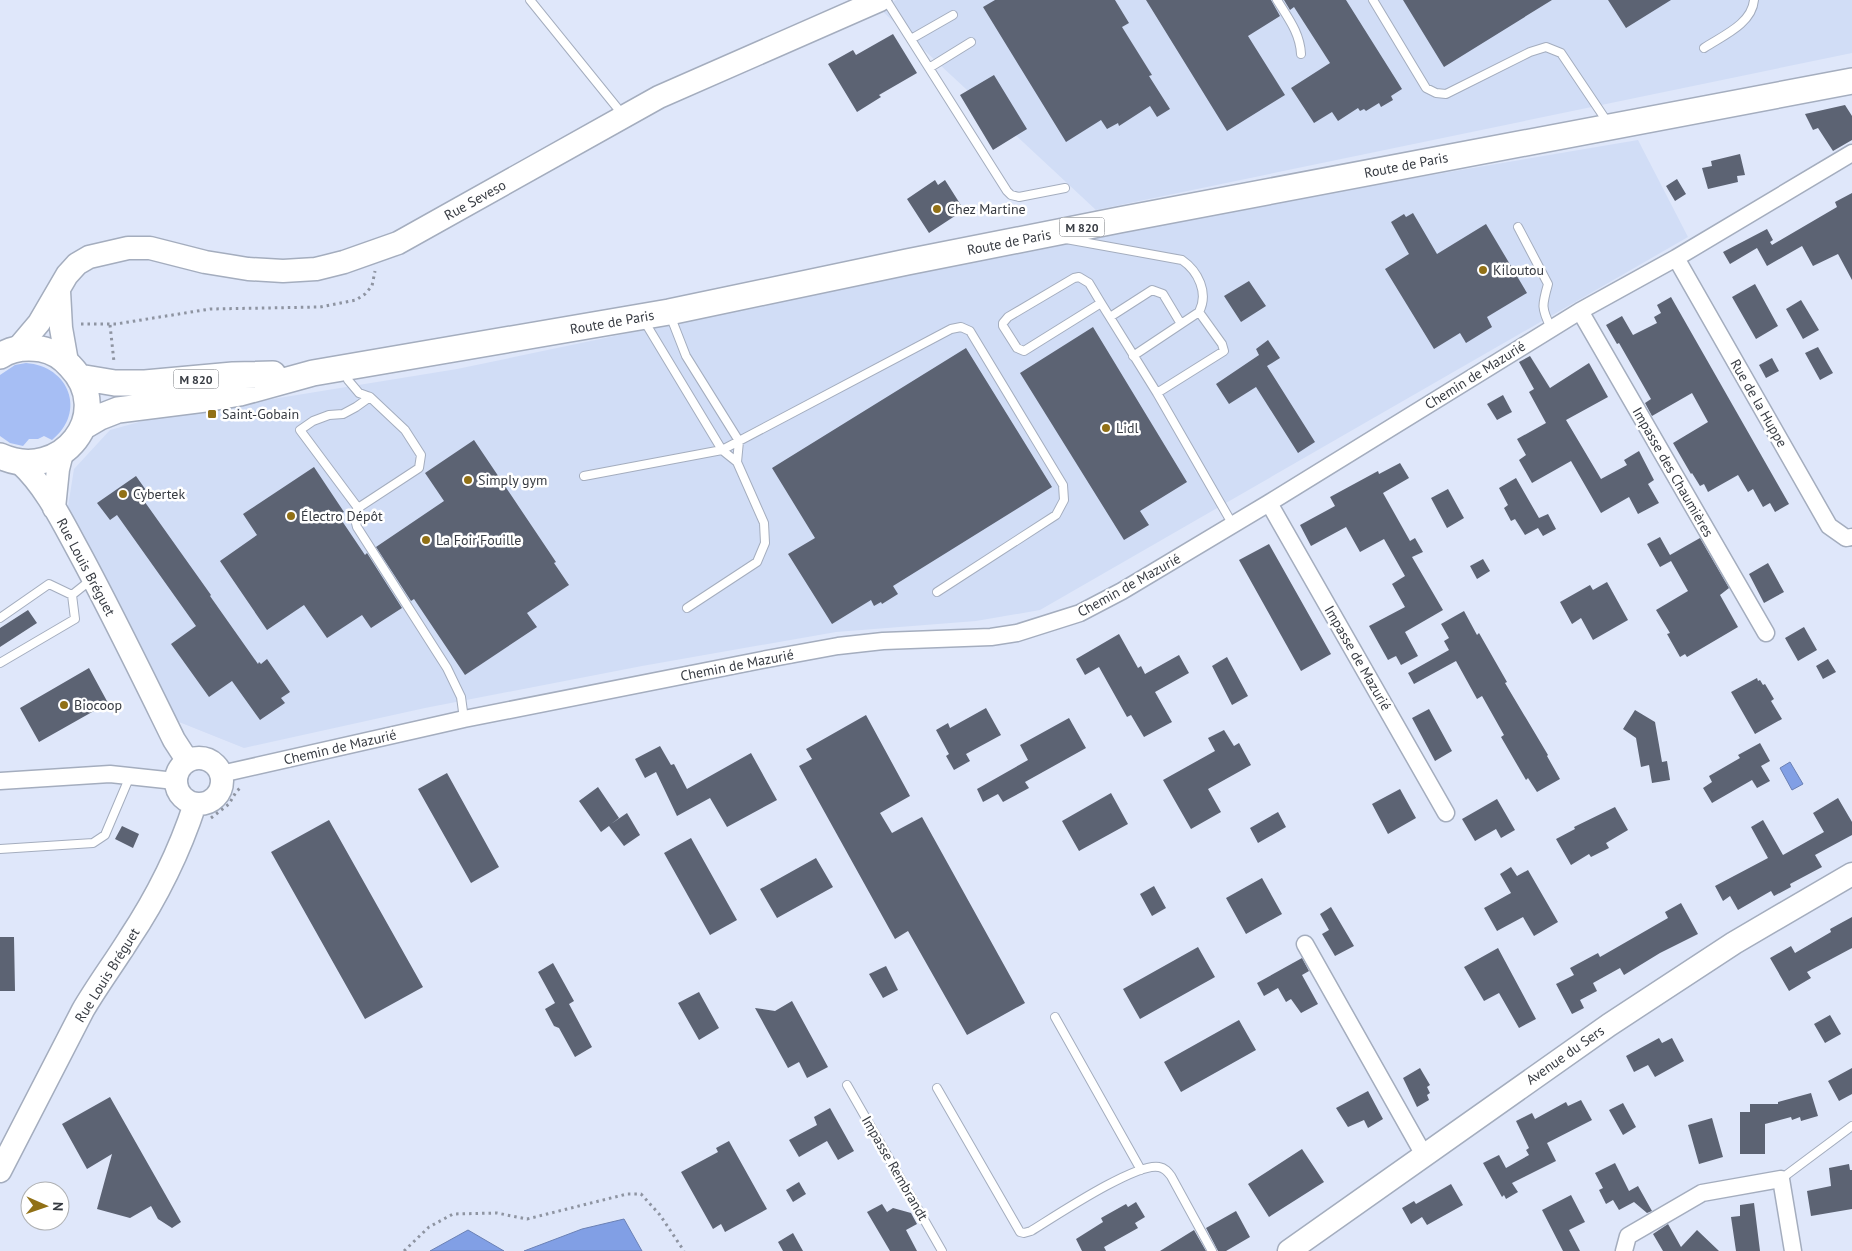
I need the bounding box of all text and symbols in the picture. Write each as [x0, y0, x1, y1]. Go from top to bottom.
street label: Route de Paris [1362, 148, 1450, 182]
street label: Rue Seveso [441, 176, 509, 224]
place label: Chez Martine [947, 200, 1026, 218]
marker: Chez Martine [931, 203, 943, 215]
road number: M 820 [1060, 218, 1104, 236]
street label: Route de Paris [965, 225, 1053, 259]
place label: Kiloutou [1493, 261, 1544, 279]
marker: Kiloutou [1477, 264, 1489, 276]
street label: Route de Paris [568, 306, 656, 338]
street label: Chemin de Mazurié [1421, 337, 1529, 413]
street label: Rue de la Huppe [1726, 356, 1792, 450]
road number: M 820 [174, 369, 218, 388]
street label: Impasse des Chaumières [1628, 404, 1718, 540]
place label: Saint-Gobain [222, 405, 299, 423]
marker: Saint-Gobain [206, 408, 218, 420]
place label: Lidl [1116, 419, 1139, 437]
marker: Lidl [1100, 422, 1112, 434]
place label: Simply gym [478, 471, 547, 489]
marker: Simply gym [462, 474, 474, 486]
place label: Cybertek [133, 485, 185, 503]
marker: Cybertek [117, 488, 129, 500]
place label: Électro Dépôt [301, 507, 383, 525]
marker: Électro Dépôt [285, 510, 297, 522]
street label: Rue Louis Bréguet [53, 515, 119, 619]
place label: La Foir'Fouille [436, 531, 521, 549]
marker: La Foir'Fouille [420, 534, 432, 546]
street label: Chemin de Mazurié [1074, 549, 1184, 621]
street label: Impasse de Mazurié [1321, 602, 1395, 714]
street label: Chemin de Mazurié [679, 645, 795, 685]
place label: Biocoop [74, 696, 122, 714]
marker: Biocoop [58, 699, 70, 711]
street label: Chemin de Mazurié [282, 725, 398, 769]
street label: Rue Louis Bréguet [71, 924, 143, 1026]
street label: Avenue du Sers [1522, 1021, 1608, 1089]
street label: Impasse Rembrandt [858, 1112, 932, 1224]
north arrow [20, 1181, 70, 1231]
text: N [49, 1202, 67, 1211]

